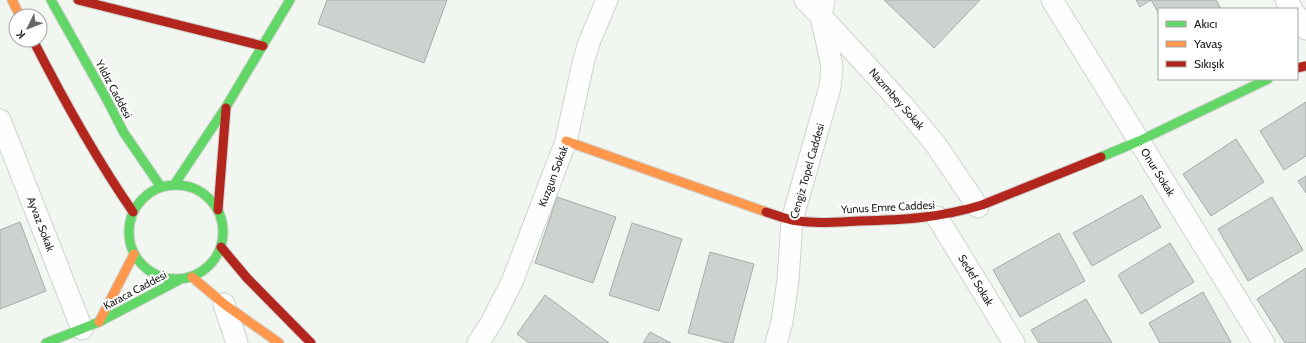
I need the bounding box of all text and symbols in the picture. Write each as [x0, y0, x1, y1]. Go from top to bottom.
north arrow [8, 8, 48, 48]
legend [1158, 8, 1298, 80]
text: Akıcı [1194, 16, 1217, 31]
text: K [13, 27, 28, 42]
text: Yavaş [1193, 36, 1222, 51]
street label: Yıldız Caddesi [92, 56, 135, 121]
text: Sıkışık [1194, 56, 1225, 71]
street label: Nazımbey Sokak [866, 65, 928, 133]
street label: Cengiz Topel Caddesi [787, 122, 827, 220]
street label: Kuzgun Sokak [535, 143, 571, 209]
street label: Onur Sokak [1138, 145, 1178, 199]
street label: Ayvaz Sokak [24, 195, 58, 254]
street label: Yunus Emre Caddesi [840, 198, 935, 217]
street label: Sedef Sokak [955, 252, 997, 308]
street label: Karaca Caddesi [101, 267, 169, 313]

